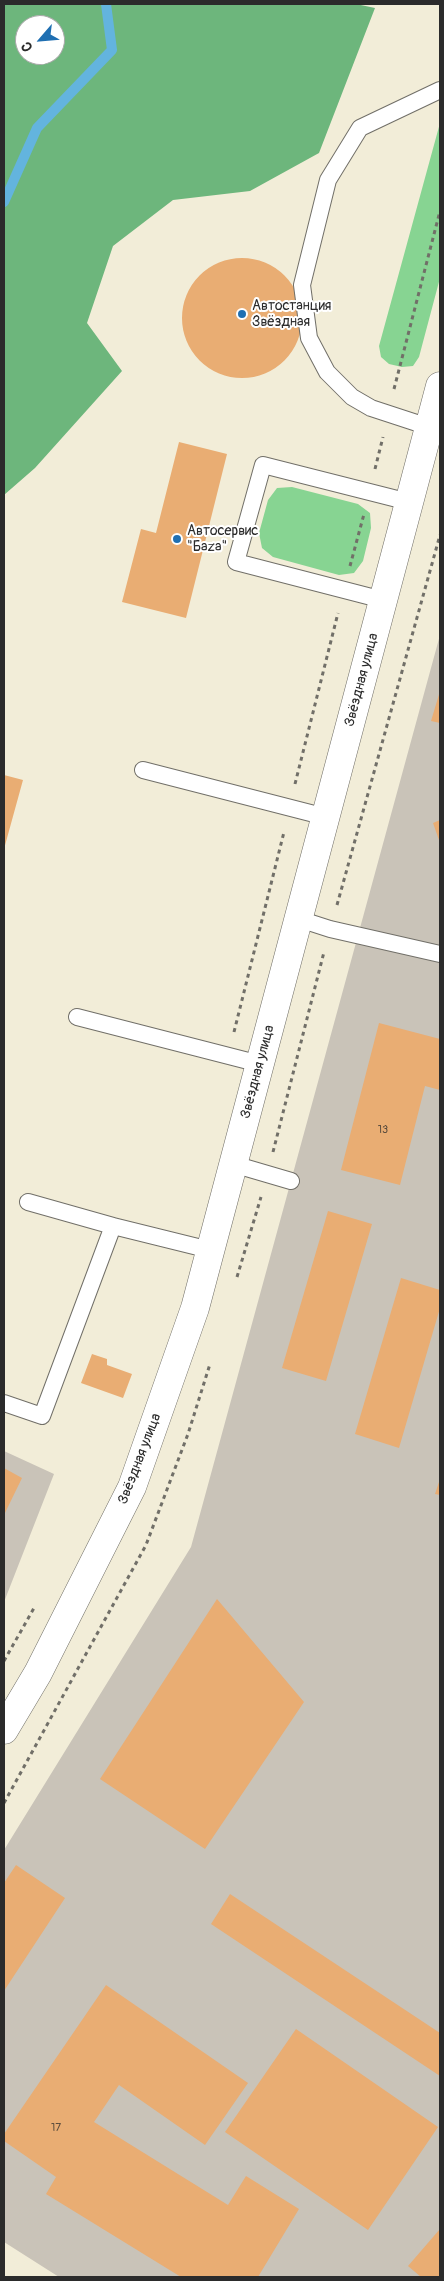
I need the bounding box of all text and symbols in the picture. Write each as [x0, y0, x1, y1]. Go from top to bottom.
north arrow [15, 15, 65, 65]
text: С [18, 39, 37, 54]
place label: Автостанция Звёздная [252, 298, 331, 331]
marker: Автостанция Звёздная [236, 308, 248, 320]
place label: Автосервис "Баzа" [187, 523, 258, 556]
marker: Автосервис "Баzа" [171, 533, 183, 545]
street label: Звёздная улица [341, 631, 383, 729]
street label: Звёздная улица [237, 1023, 279, 1121]
house number: 13 [378, 1123, 388, 1137]
street label: Звёздная улица [115, 1411, 165, 1507]
house number: 17 [51, 2121, 61, 2135]

